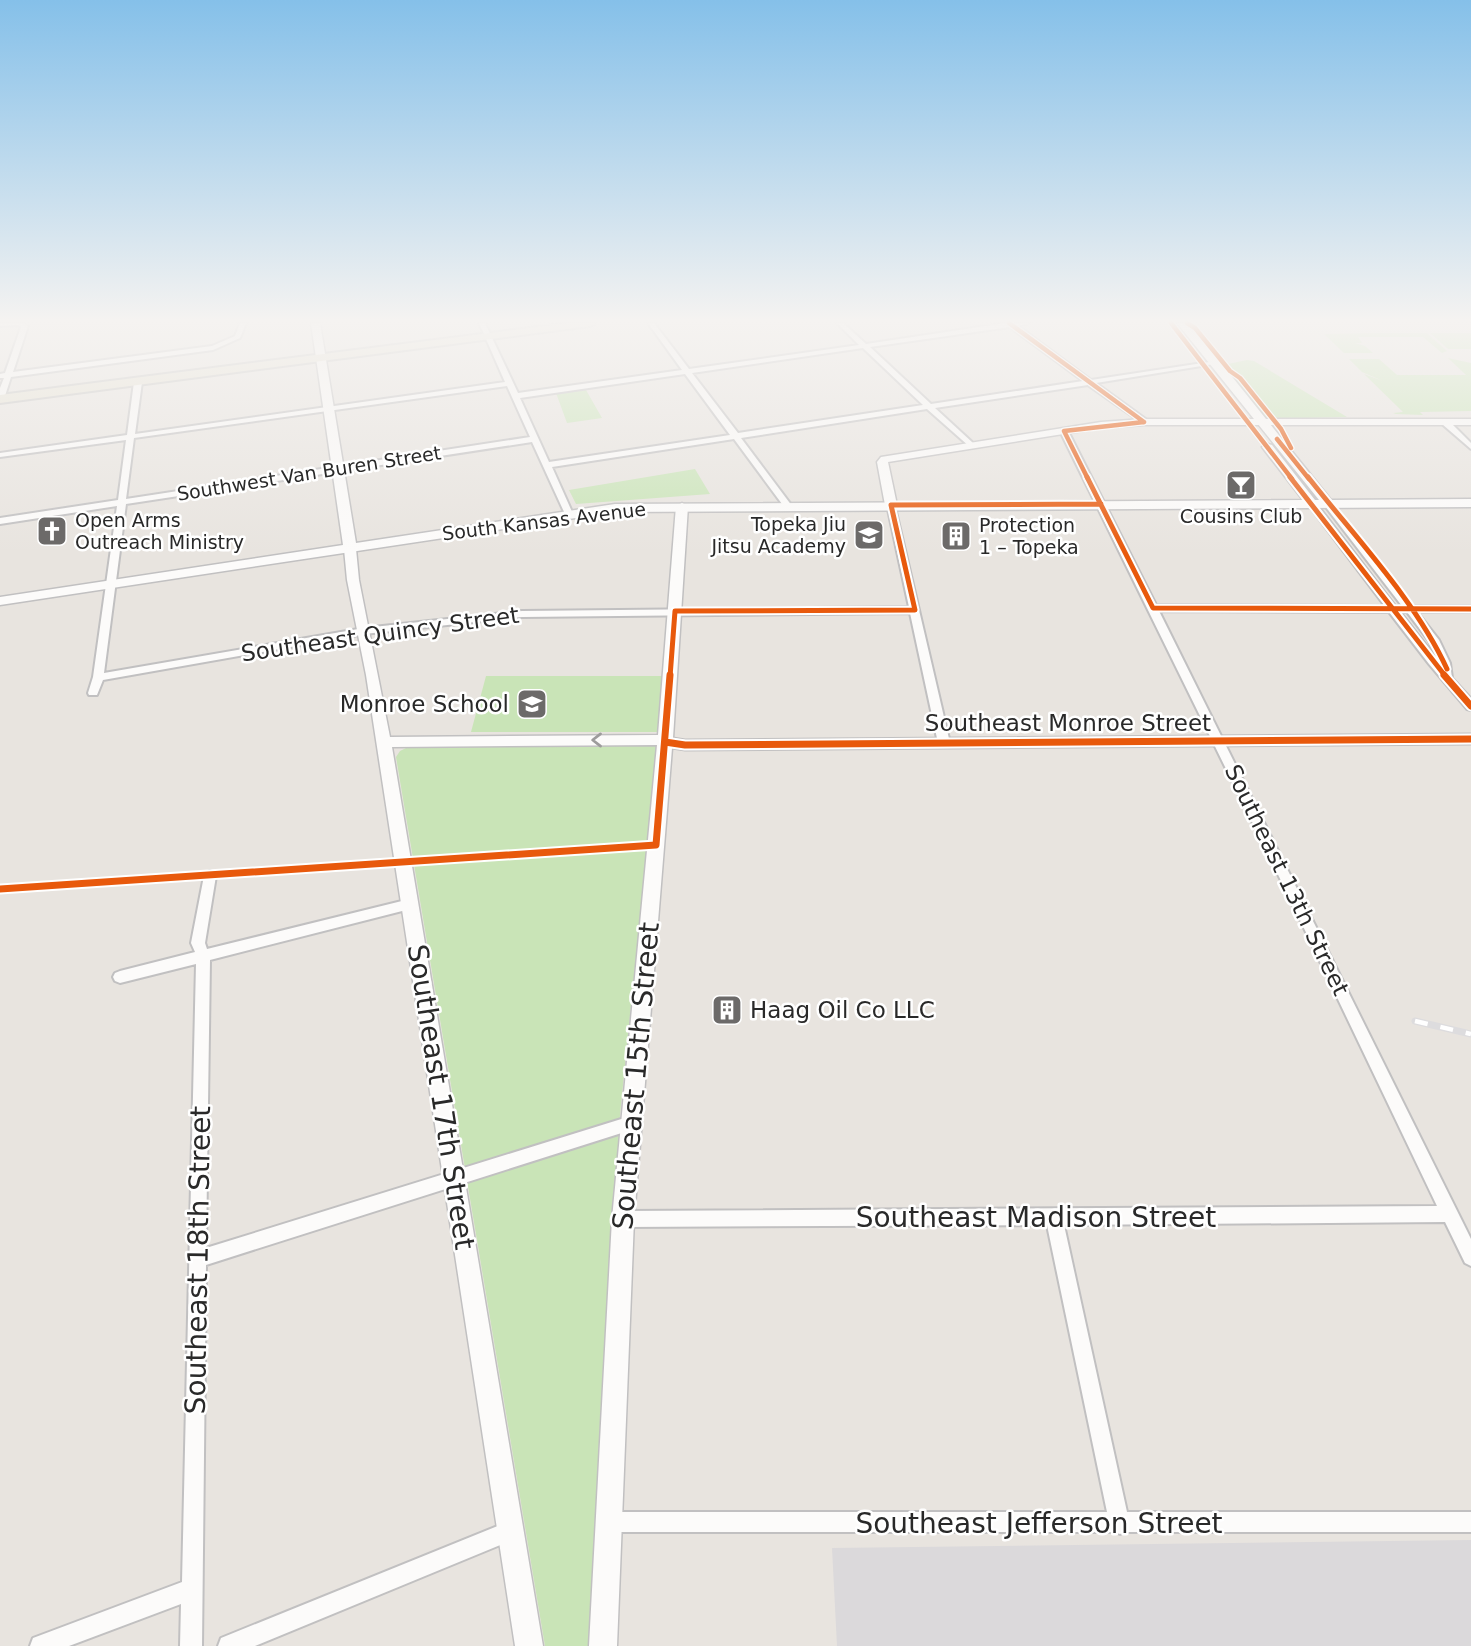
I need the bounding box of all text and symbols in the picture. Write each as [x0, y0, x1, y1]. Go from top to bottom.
street label: Southwest Van Buren Street [175, 441, 443, 505]
bar icon: Cousins Club [1224, 468, 1258, 502]
street label: South Kansas Avenue [441, 498, 647, 544]
place label: Cousins Club [1180, 505, 1302, 527]
place label: Open Arms Outreach Ministry [75, 509, 244, 553]
place label: Topeka Jiu Jitsu Academy [710, 513, 846, 557]
church icon: Open Arms Outreach Ministry [35, 514, 69, 548]
place label: Protection 1 – Topeka [979, 514, 1079, 558]
school or university icon: Topeka Jiu Jitsu Academy [852, 518, 886, 552]
building icon: Protection 1 – Topeka [939, 519, 973, 553]
street label: Southeast Quincy Street [239, 602, 521, 666]
school or university icon: Monroe School [515, 687, 549, 721]
place label: Monroe School [340, 691, 509, 717]
street label: Southeast Monroe Street [925, 710, 1211, 736]
one-way arrow [592, 732, 602, 748]
street label: Southeast 13th Street [1220, 760, 1354, 1000]
street label: Southeast 15th Street [606, 921, 666, 1231]
street label: Southeast 17th Street [401, 942, 481, 1252]
building icon: Haag Oil Co LLC [710, 993, 744, 1027]
place label: Haag Oil Co LLC [750, 997, 935, 1023]
street label: Southeast 18th Street [179, 1105, 217, 1415]
street label: Southeast Madison Street [856, 1201, 1216, 1234]
street label: Southeast Jefferson Street [855, 1507, 1223, 1540]

